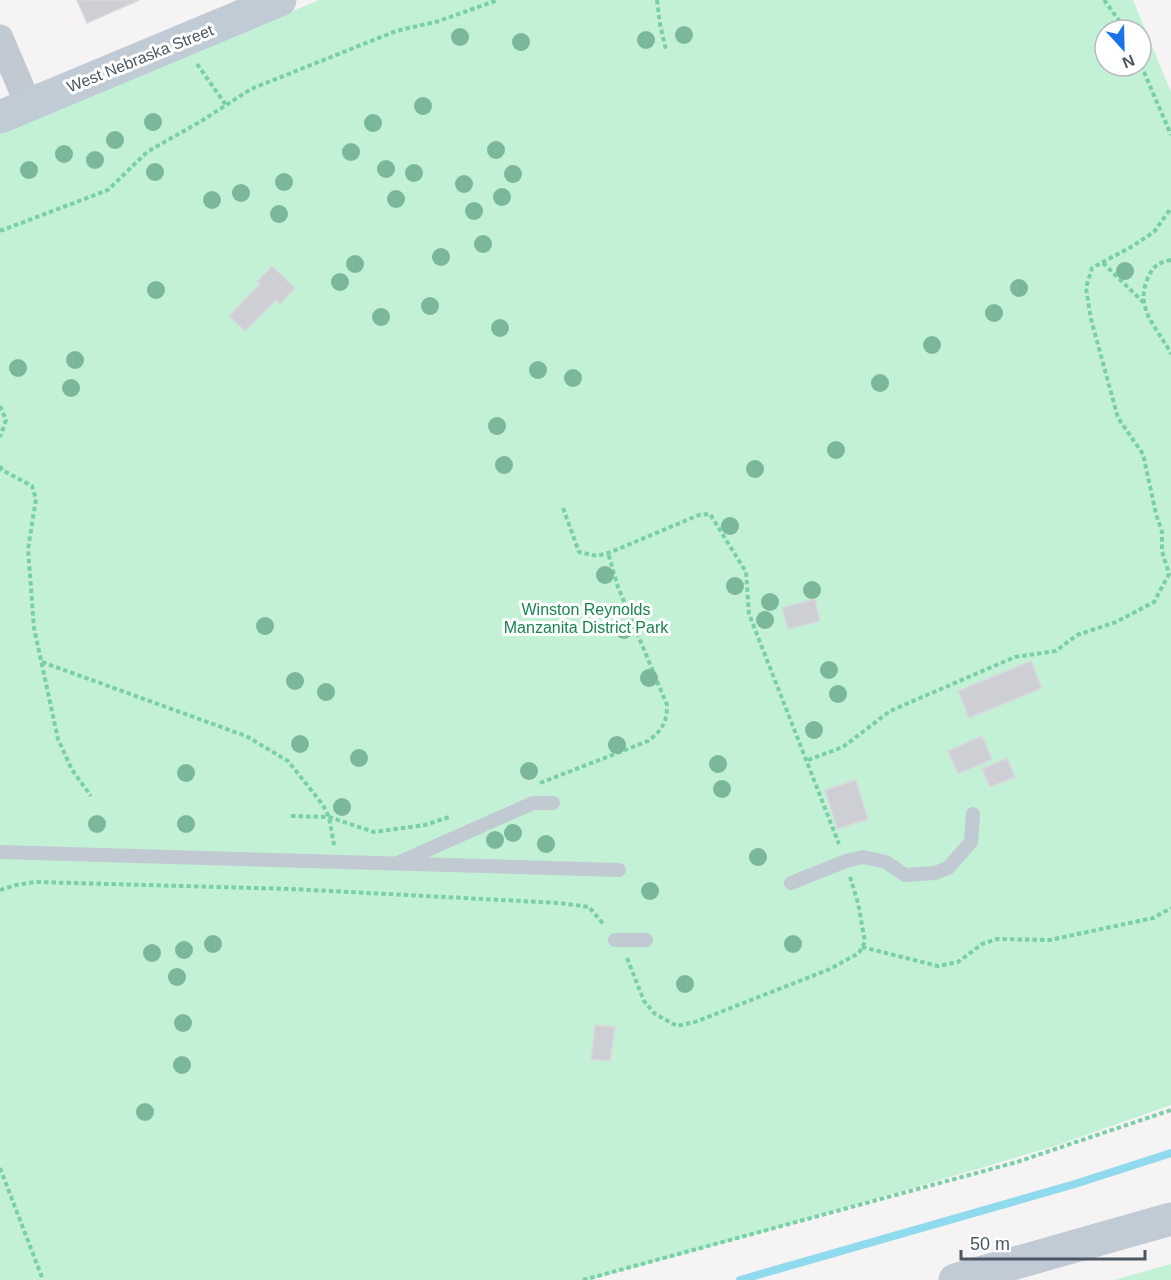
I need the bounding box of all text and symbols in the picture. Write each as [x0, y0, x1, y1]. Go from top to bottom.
north arrow [1093, 18, 1153, 78]
street label: West Nebraska Street [65, 21, 216, 96]
text: N [1120, 51, 1137, 71]
park label: Winston Reynolds Manzanita District Park [504, 601, 669, 636]
scale bar [961, 1223, 1146, 1261]
text: 50 m [970, 1234, 1010, 1254]

